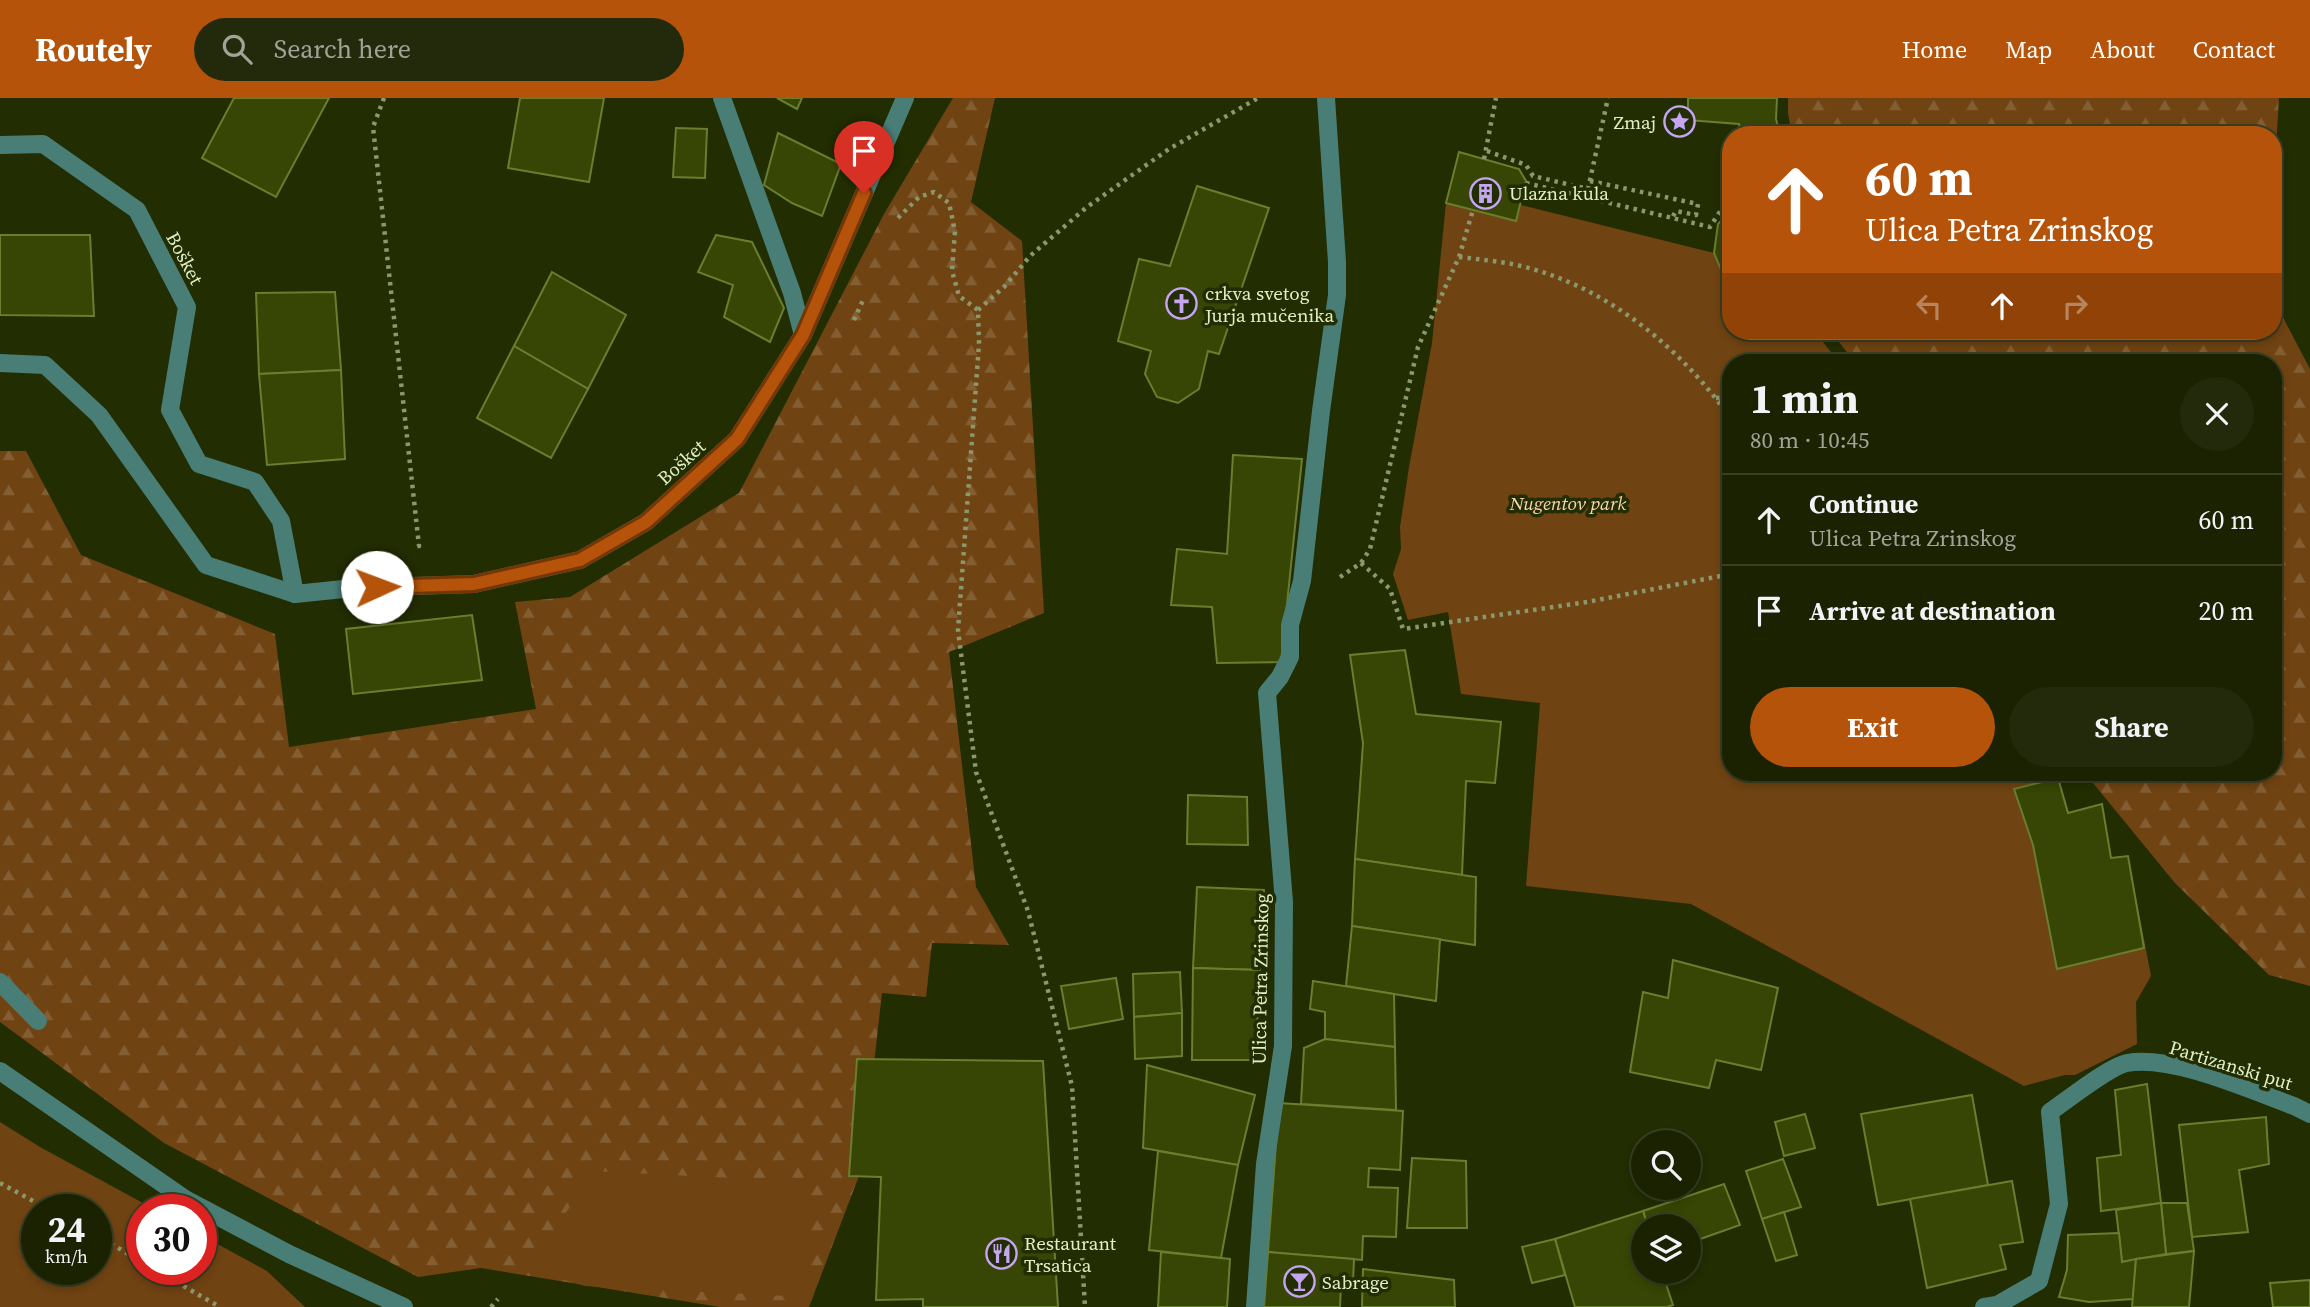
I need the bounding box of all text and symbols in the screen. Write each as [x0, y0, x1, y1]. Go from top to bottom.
search box [194, 18, 684, 81]
text: Routely [35, 27, 152, 72]
icon: search [218, 30, 256, 68]
text: Search here [274, 31, 411, 67]
text: Home [1902, 33, 1967, 66]
text: Map [2005, 33, 2052, 66]
text: About [2090, 33, 2155, 66]
text: Contact [2193, 33, 2275, 66]
place icon: Zmaj [1662, 105, 1696, 139]
place label: Zmaj [1613, 109, 1656, 135]
pin [834, 121, 894, 193]
icon: arrive [845, 132, 883, 170]
text: 60 m [1865, 144, 1973, 211]
icon: ahead [1750, 154, 1841, 245]
building icon: Ulazna kula [1469, 176, 1503, 210]
place label: Ulazna kula [1509, 180, 1609, 206]
text: Ulica Petra Zrinskog [1865, 208, 2153, 252]
street label: Bošket [160, 227, 210, 290]
place label: crkva svetog Jurja mučenika [1204, 280, 1334, 328]
church icon: crkva svetog Jurja mučenika [1165, 287, 1199, 321]
icon: left [1910, 287, 1948, 325]
icon: ahead [1983, 287, 2021, 325]
icon: right [2056, 287, 2094, 325]
text: 1 min [1750, 369, 1859, 427]
button: close [2180, 377, 2254, 451]
text: 80 m · 10:45 [1750, 424, 1870, 456]
street label: Bošket [651, 433, 711, 491]
text: Continue [1809, 486, 1918, 522]
park label: Nugentov park [1509, 490, 1626, 516]
icon: ahead [1750, 501, 1788, 539]
text: 60 m [2199, 502, 2254, 538]
text: Ulica Petra Zrinskog [1809, 522, 2016, 554]
position arrow [340, 550, 414, 624]
icon: arrive [1750, 592, 1788, 630]
text: Arrive at destination [1809, 593, 2056, 629]
text: 20 m [2199, 593, 2254, 629]
button: Exit [1750, 687, 1995, 767]
button: Share [2009, 687, 2254, 767]
street label: Ulica Petra Zrinskog [1246, 893, 1274, 1065]
street label: Partizanski put [2166, 1034, 2297, 1096]
map controls [1631, 1130, 1701, 1284]
button: search [1631, 1130, 1701, 1200]
speed limit sign: 30 [126, 1194, 217, 1285]
text: 24 [48, 1206, 85, 1254]
button: layers [1631, 1214, 1701, 1284]
place label: Restaurant Trsatica [1024, 1230, 1117, 1278]
restaurant icon: Restaurant Trsatica [984, 1237, 1018, 1271]
text: km/h [45, 1244, 88, 1269]
bar icon: Sabrage [1282, 1265, 1316, 1299]
place label: Sabrage [1322, 1269, 1389, 1295]

